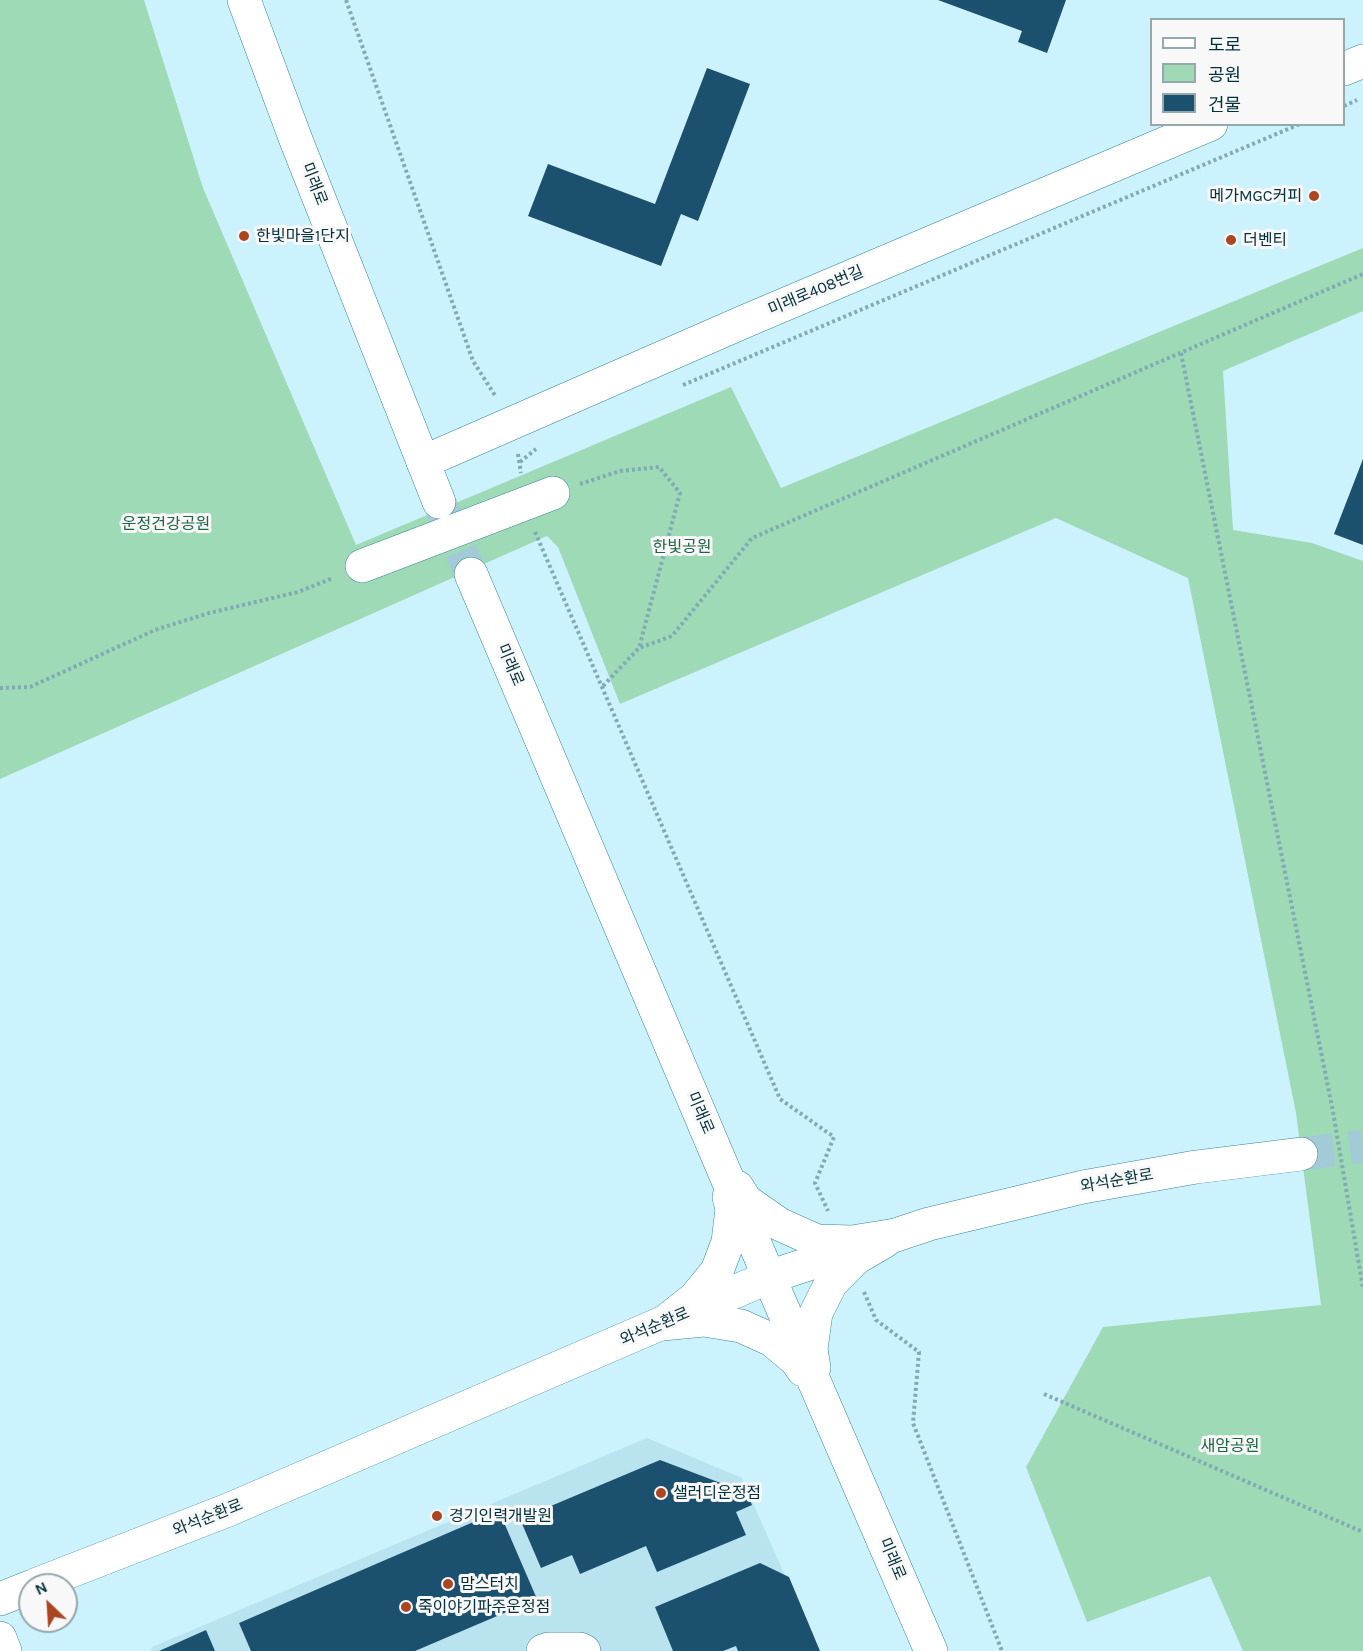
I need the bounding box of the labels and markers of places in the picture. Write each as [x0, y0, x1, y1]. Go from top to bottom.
place label: 메가MGC커피 [1209, 186, 1302, 206]
marker: 메가MGC커피 [1307, 189, 1321, 203]
place label: 한빛마을1단지 [256, 226, 350, 246]
marker: 한빛마을1단지 [237, 229, 251, 243]
place label: 더벤티 [1243, 230, 1287, 250]
marker: 더벤티 [1224, 233, 1238, 247]
place label: 샐러디운정점 [673, 1483, 761, 1503]
marker: 샐러디운정점 [654, 1486, 668, 1500]
place label: 경기인력개발원 [449, 1506, 552, 1526]
marker: 경기인력개발원 [430, 1509, 444, 1523]
place label: 맘스터치 [460, 1574, 519, 1594]
marker: 맘스터치 [441, 1577, 455, 1591]
place label: 죽이야기파주운정점 [418, 1597, 550, 1617]
marker: 죽이야기파주운정점 [399, 1600, 413, 1614]

